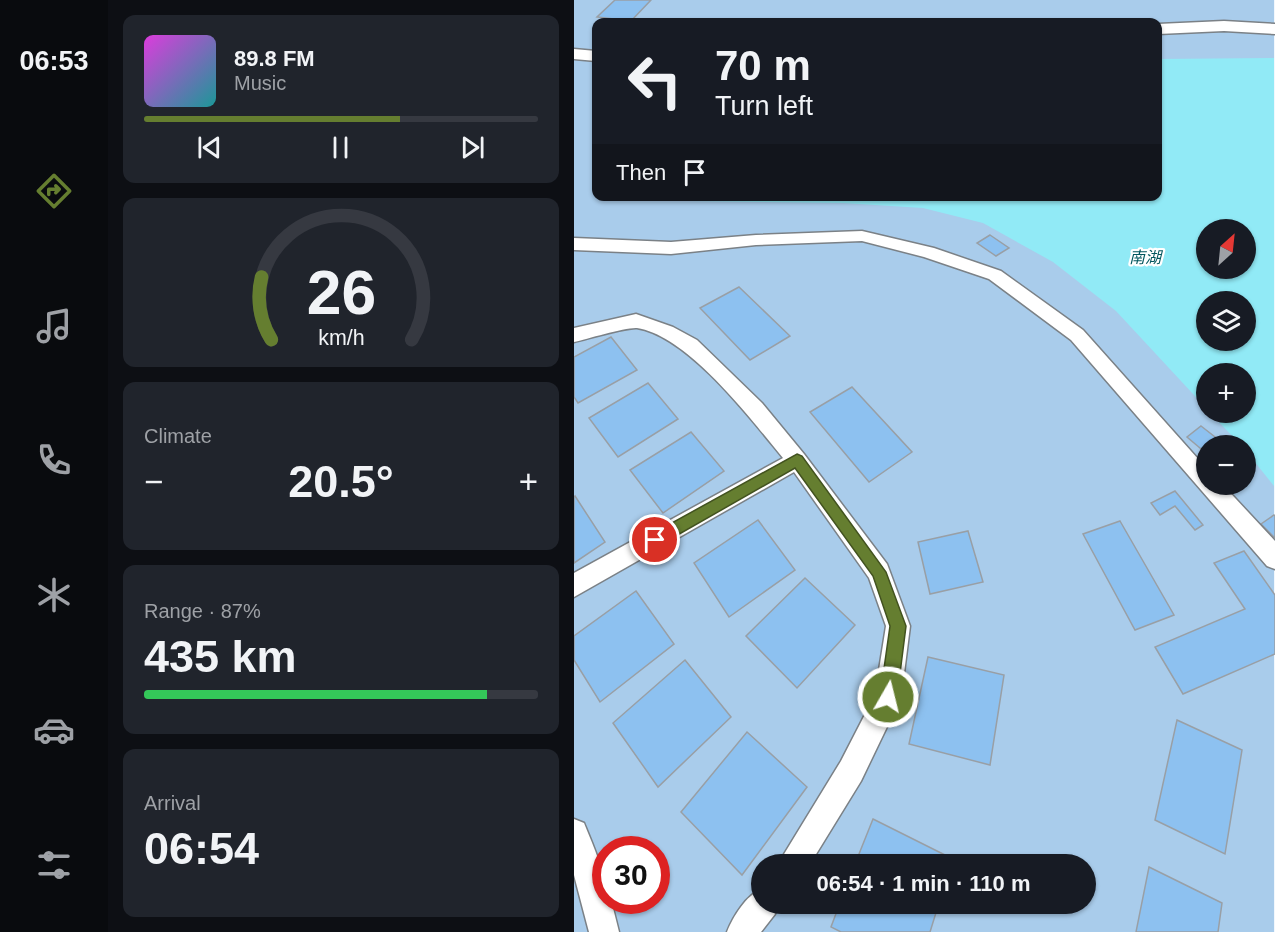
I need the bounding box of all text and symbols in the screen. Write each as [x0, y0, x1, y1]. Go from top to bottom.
icon: left [616, 42, 694, 120]
text: 70 m [715, 42, 811, 89]
text: 06:53 [19, 46, 89, 76]
text: 89.8 FM [234, 46, 315, 71]
text: Music [234, 72, 286, 94]
text: Turn left [715, 91, 813, 121]
icon: previous [193, 131, 226, 164]
icon: pause [324, 131, 357, 164]
icon: next [456, 131, 489, 164]
icon: arrive [678, 156, 711, 189]
text: Then [616, 160, 666, 185]
icon: directions [33, 170, 75, 212]
north arrow [1196, 219, 1256, 279]
map controls [1196, 219, 1256, 495]
water label: 南湖 [1129, 249, 1164, 266]
text: 26 [306, 258, 376, 327]
button: layers [1196, 291, 1256, 351]
icon: music [33, 305, 75, 347]
text: km/h [318, 326, 364, 350]
button: + [1196, 363, 1256, 423]
text: Climate [144, 425, 212, 447]
button: − [1196, 435, 1256, 495]
icon: phone [33, 439, 75, 481]
text: 20.5° [288, 456, 394, 507]
text: − [144, 463, 163, 500]
text: + [519, 463, 538, 500]
pin [629, 514, 680, 565]
icon: arrive [638, 523, 671, 556]
icon: climate [33, 574, 75, 616]
text: Range · 87% [144, 600, 261, 622]
text: 435 km [144, 631, 297, 682]
position arrow [856, 665, 920, 729]
icon: car [33, 709, 75, 751]
text: Arrival [144, 792, 201, 814]
text: 06:54 [144, 823, 259, 874]
speed limit sign: 30 [592, 836, 670, 914]
icon: filters [33, 844, 75, 886]
text: 06:54 · 1 min · 110 m [817, 871, 1031, 896]

